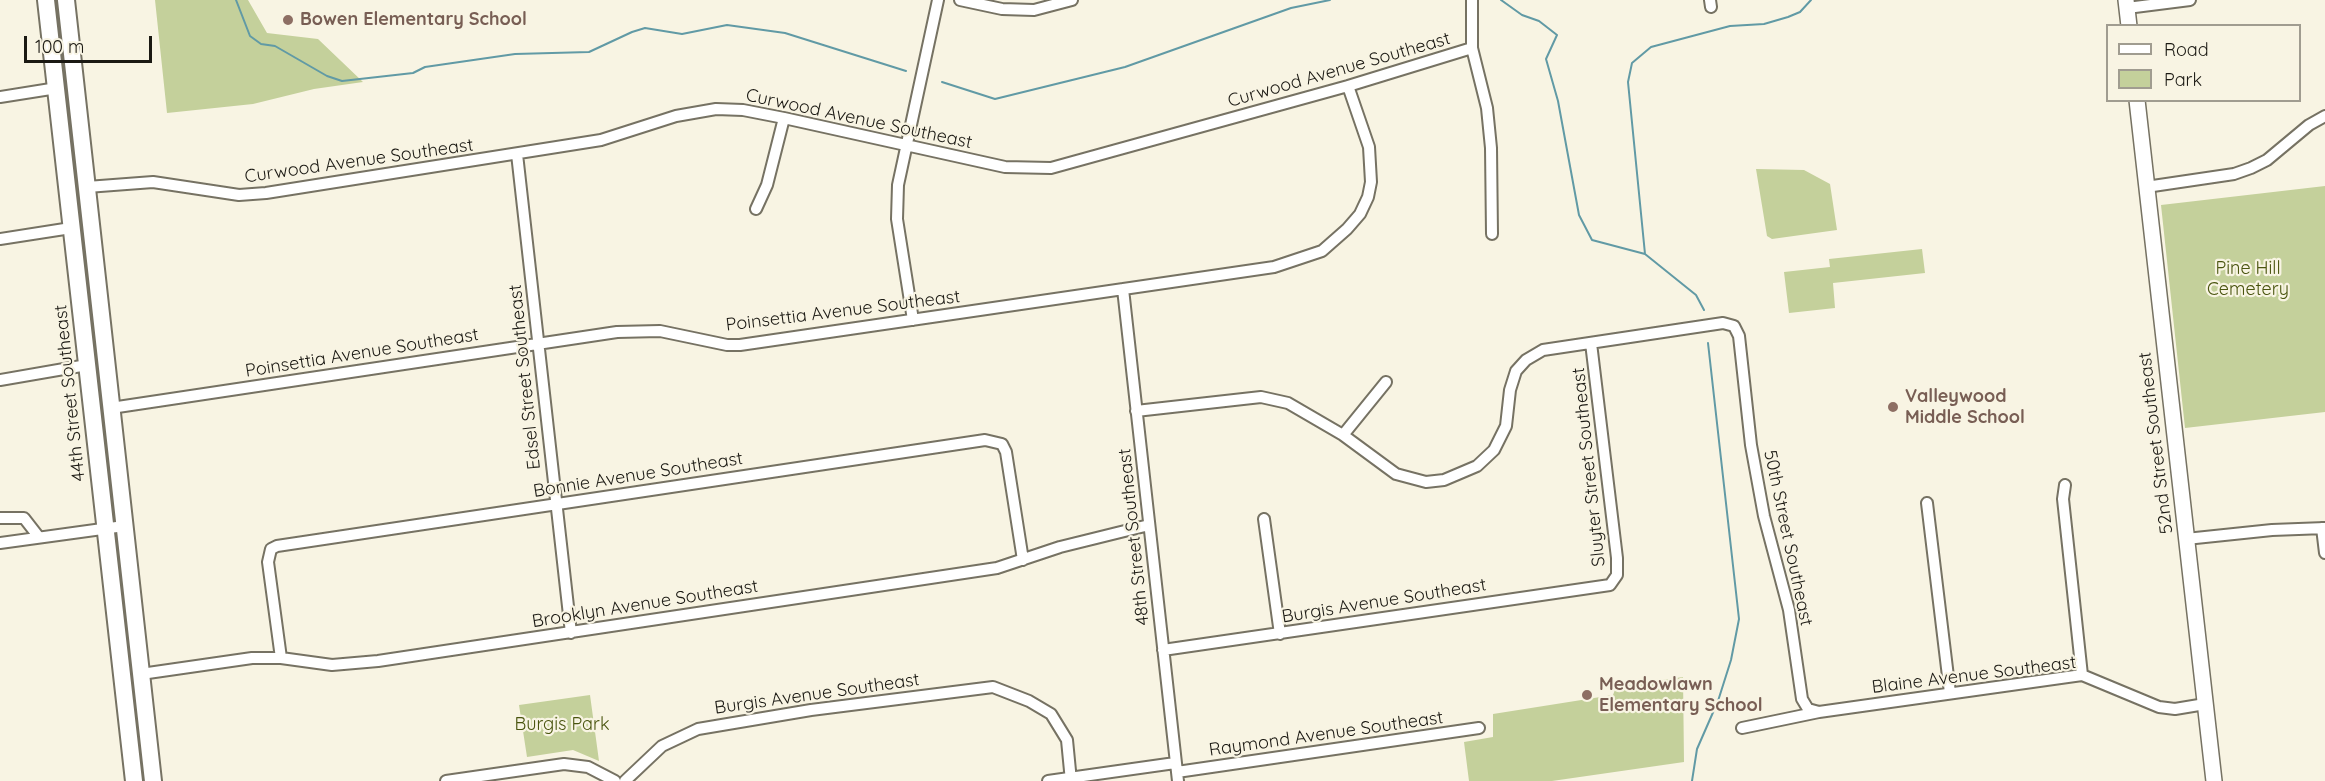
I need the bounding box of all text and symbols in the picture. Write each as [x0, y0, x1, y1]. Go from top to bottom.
place label: Bowen Elementary School [300, 9, 527, 31]
marker: Bowen Elementary School [281, 13, 295, 27]
scale bar [27, 24, 154, 62]
legend [2106, 24, 2301, 102]
street label: Curwood Avenue Southeast [1225, 28, 1453, 112]
text: 100 m [35, 35, 84, 58]
text: Road [2164, 38, 2209, 61]
text: Park [2164, 68, 2202, 91]
street label: Curwood Avenue Southeast [744, 84, 974, 154]
street label: Curwood Avenue Southeast [243, 134, 475, 188]
park label: Pine Hill Cemetery [2207, 258, 2289, 300]
street label: Edsel Street Southeast [505, 283, 545, 471]
street label: Poinsettia Avenue Southeast [725, 286, 961, 336]
street label: 44th Street Southeast [50, 304, 90, 482]
street label: Poinsettia Avenue Southeast [244, 324, 480, 382]
street label: 52nd Street Southeast [2134, 351, 2178, 535]
street label: Sluyter Street Southeast [1568, 366, 1610, 568]
place label: Valleywood Middle School [1905, 386, 2025, 428]
marker: Valleywood Middle School [1886, 400, 1900, 414]
street label: 48th Street Southeast [1114, 447, 1154, 627]
street label: Bonnie Avenue Southeast [532, 448, 744, 502]
street label: 50th Street Southeast [1759, 448, 1817, 628]
street label: Burgis Avenue Southeast [1280, 574, 1488, 628]
street label: Brooklyn Avenue Southeast [530, 575, 760, 633]
street label: Blaine Avenue Southeast [1871, 652, 2077, 698]
street label: Burgis Avenue Southeast [713, 669, 921, 719]
place label: Meadowlawn Elementary School [1599, 674, 1763, 716]
marker: Meadowlawn Elementary School [1580, 688, 1594, 702]
street label: Raymond Avenue Southeast [1207, 707, 1445, 761]
park label: Burgis Park [514, 714, 610, 736]

